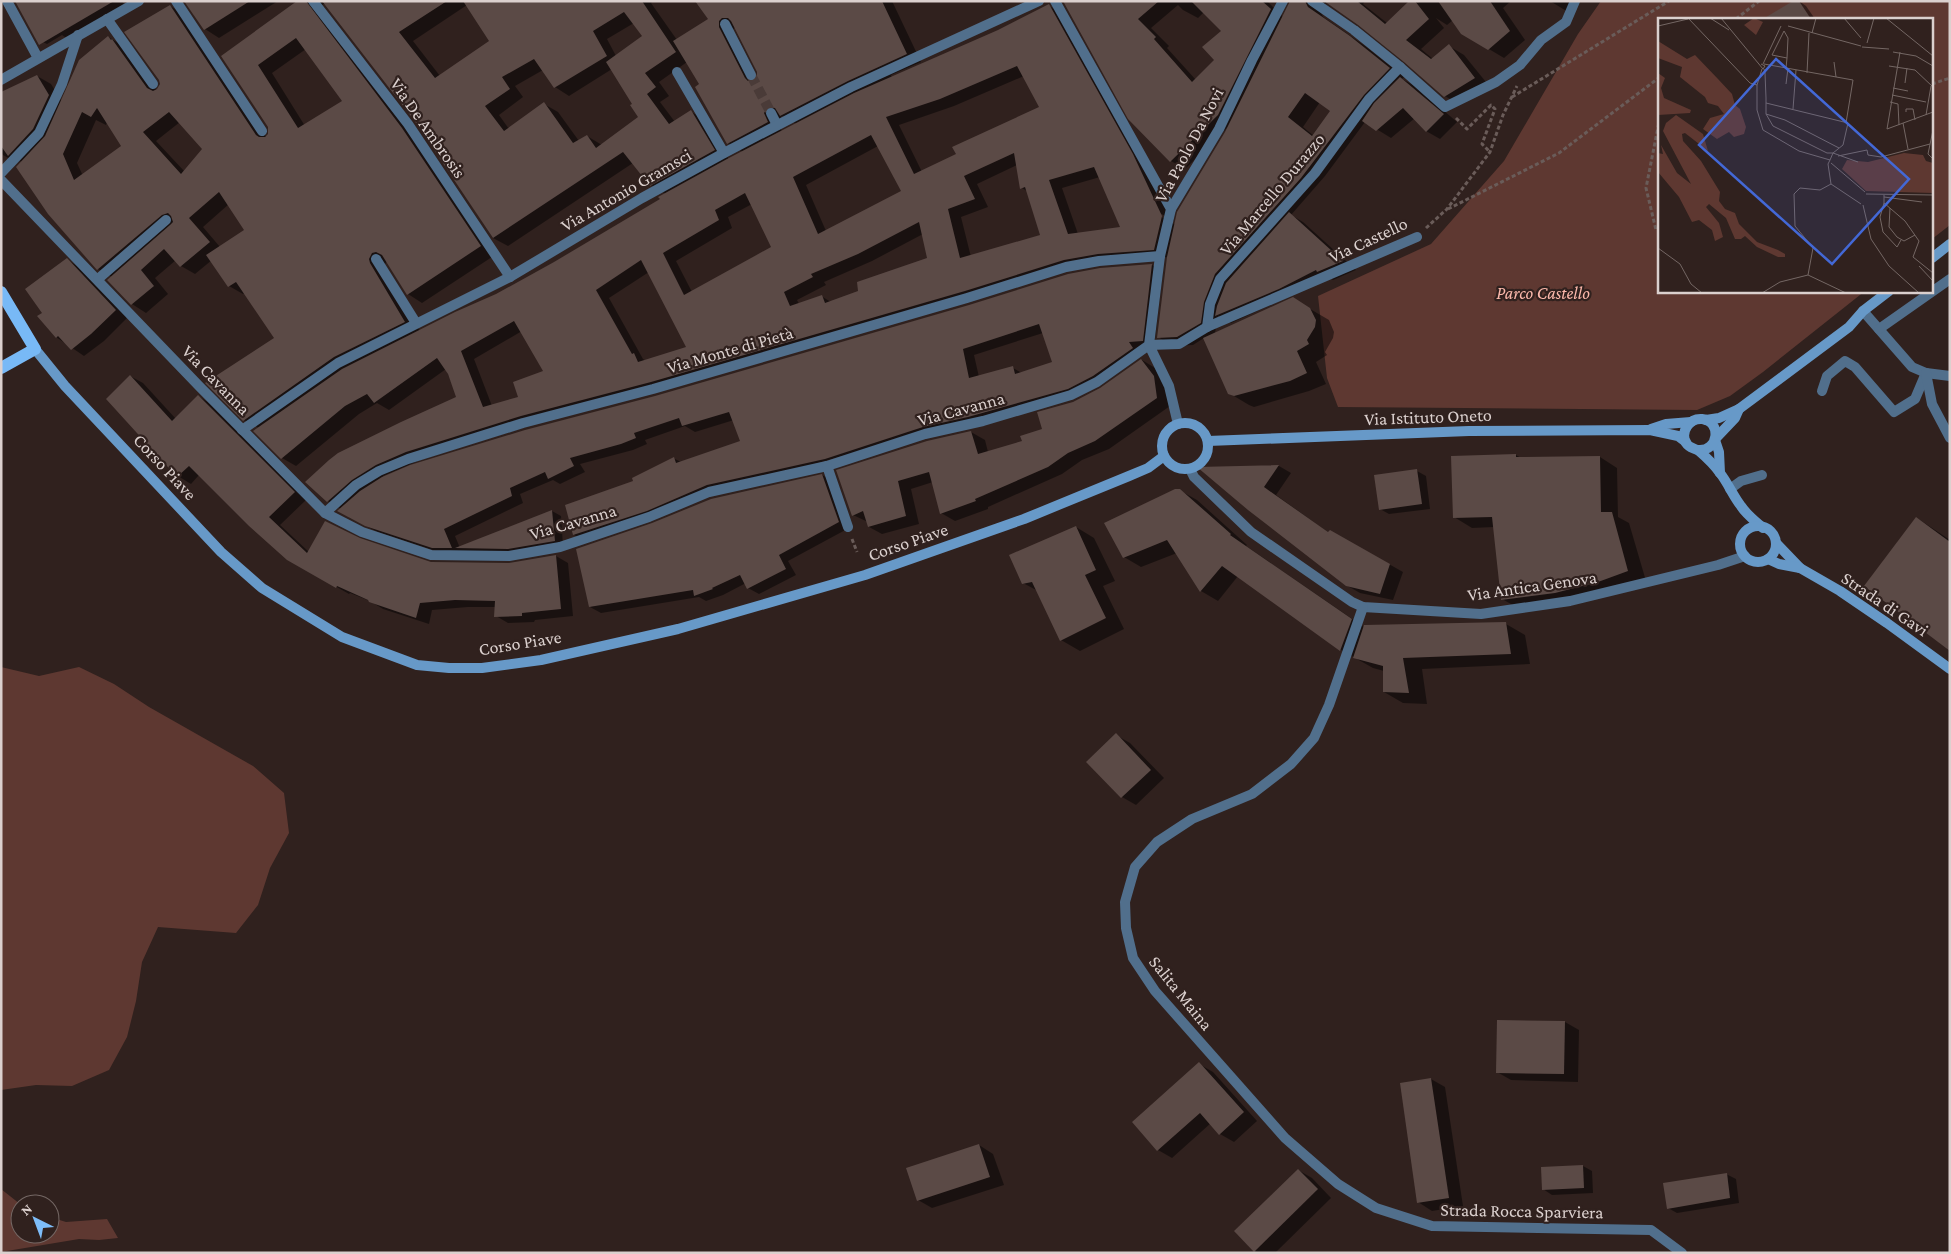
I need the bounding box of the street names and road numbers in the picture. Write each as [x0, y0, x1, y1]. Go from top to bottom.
street label: Via De Ambrosis [386, 74, 470, 182]
street label: Via Paolo Da Novi [1150, 84, 1228, 206]
street label: Via Marcello Durazzo [1215, 129, 1329, 259]
street label: Via Antonio Gramsci [557, 144, 695, 235]
street label: Via Castello [1325, 213, 1411, 267]
street label: Via Monte di Pietà [665, 322, 795, 378]
street label: Via Cavanna [178, 341, 254, 419]
street label: Via Cavanna [915, 388, 1007, 430]
street label: Via Istituto Oneto [1364, 405, 1492, 429]
street label: Corso Piave [129, 430, 201, 504]
street label: Via Cavanna [527, 500, 619, 544]
street label: Corso Piave [865, 519, 951, 565]
street label: Via Antica Genova [1466, 567, 1598, 605]
street label: Strada di Gavi [1838, 568, 1932, 640]
street label: Corso Piave [477, 627, 563, 659]
street label: Salita Maina [1145, 952, 1217, 1034]
street label: Strada Rocca Sparviera [1440, 1200, 1604, 1222]

